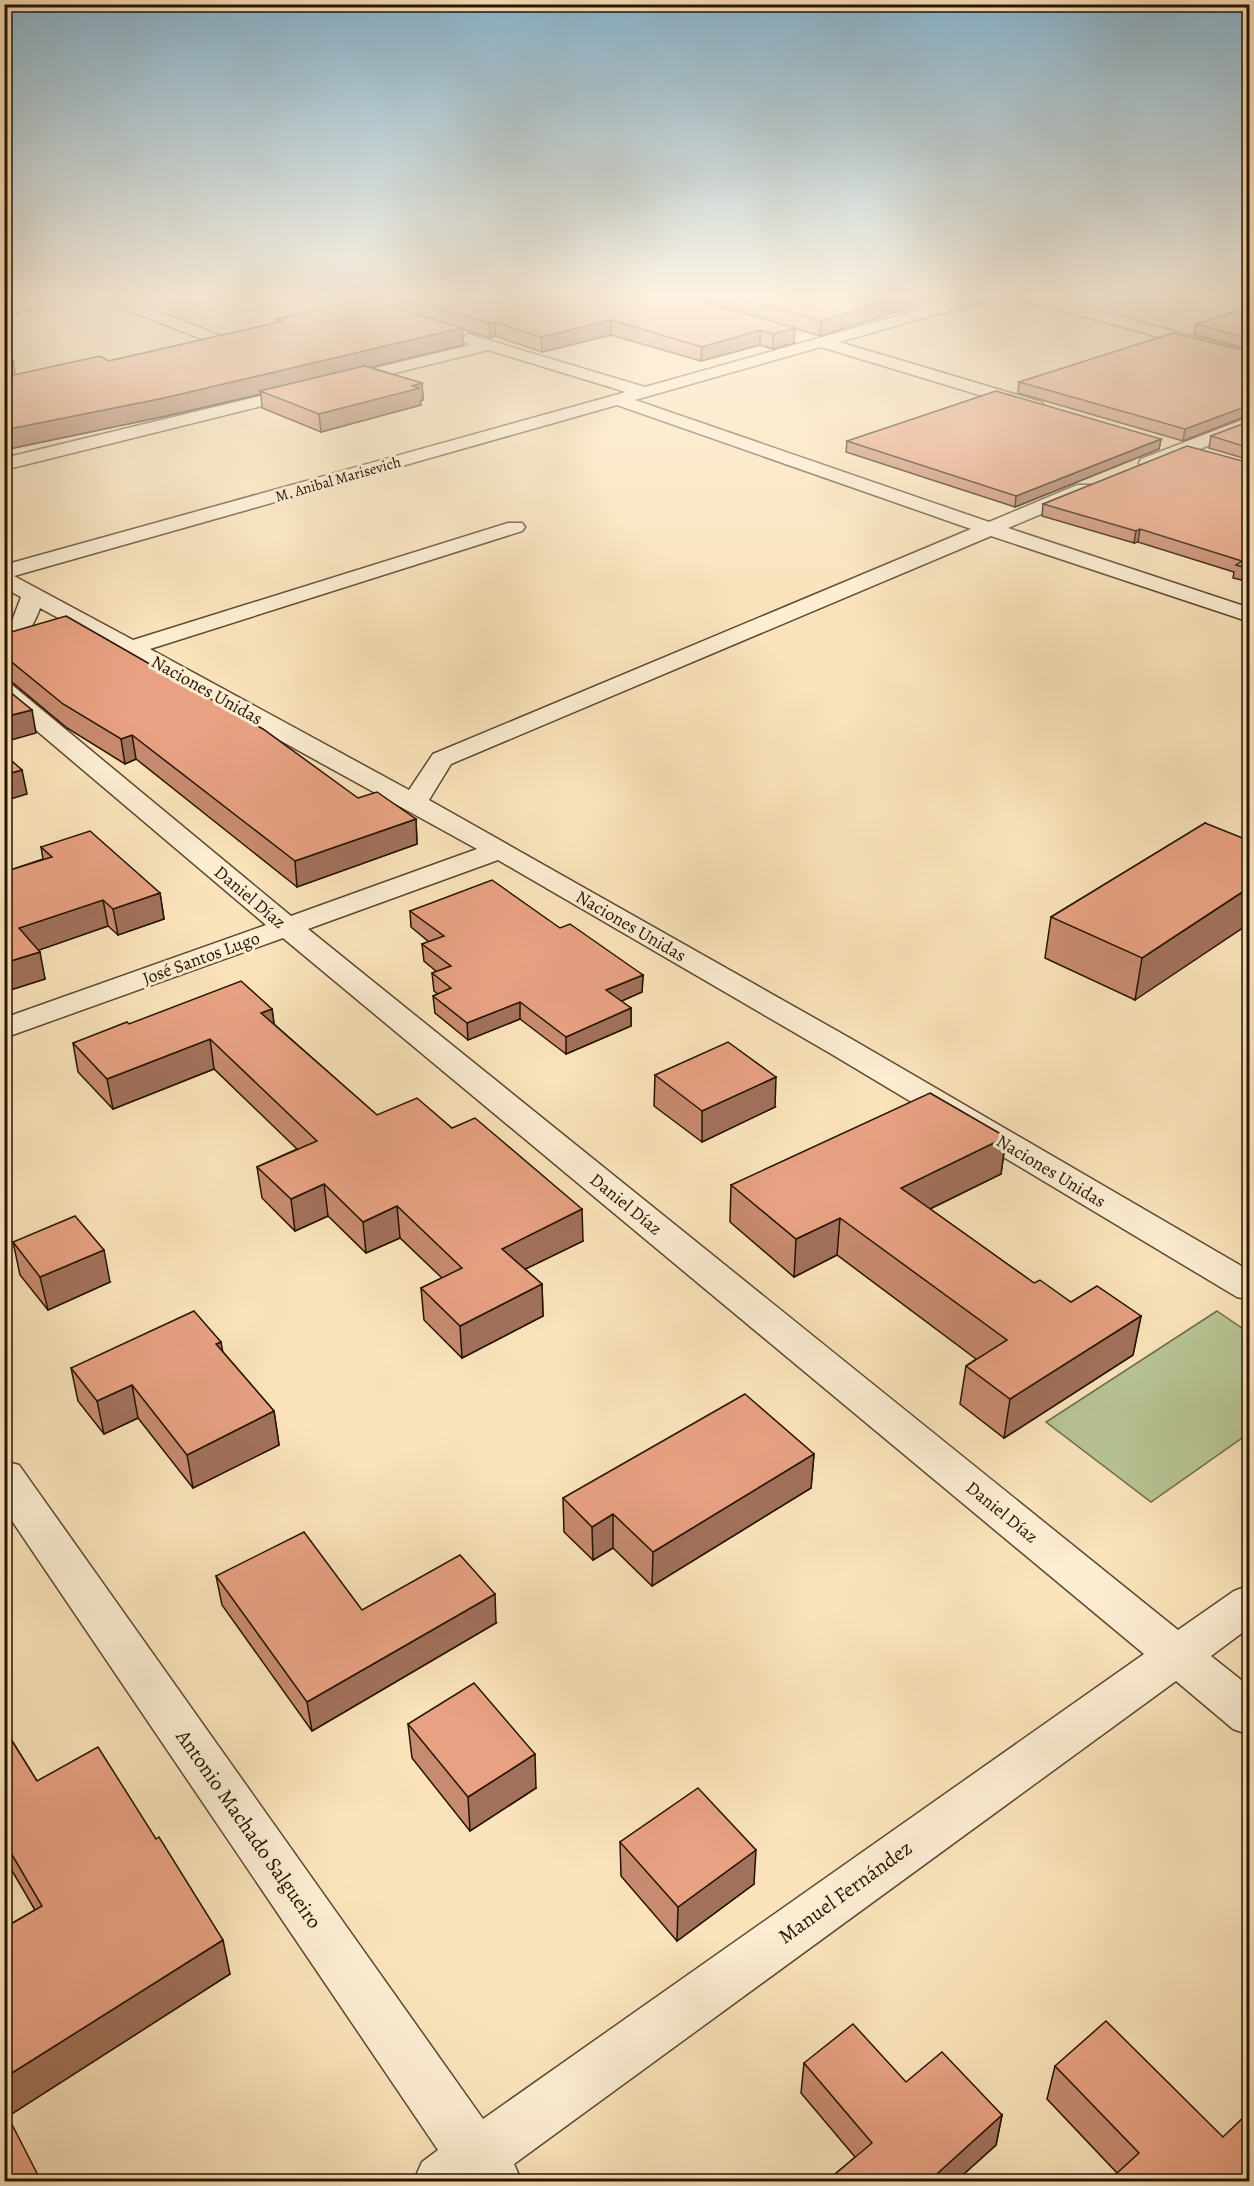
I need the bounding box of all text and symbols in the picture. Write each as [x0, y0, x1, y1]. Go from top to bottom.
street label: M. Anibal Marisevich [273, 452, 403, 506]
street label: Naciones Unidas [147, 650, 267, 730]
street label: Daniel Díaz [209, 860, 291, 934]
street label: Naciones Unidas [572, 885, 690, 967]
street label: José Santos Lugo [139, 926, 263, 990]
street label: Naciones Unidas [992, 1129, 1110, 1213]
street label: Daniel Díaz [585, 1167, 667, 1241]
street label: Daniel Díaz [961, 1475, 1043, 1549]
street label: Antonio Machado Salgueiro [169, 1723, 328, 1934]
street label: Manuel Fernández [772, 1834, 918, 1950]

